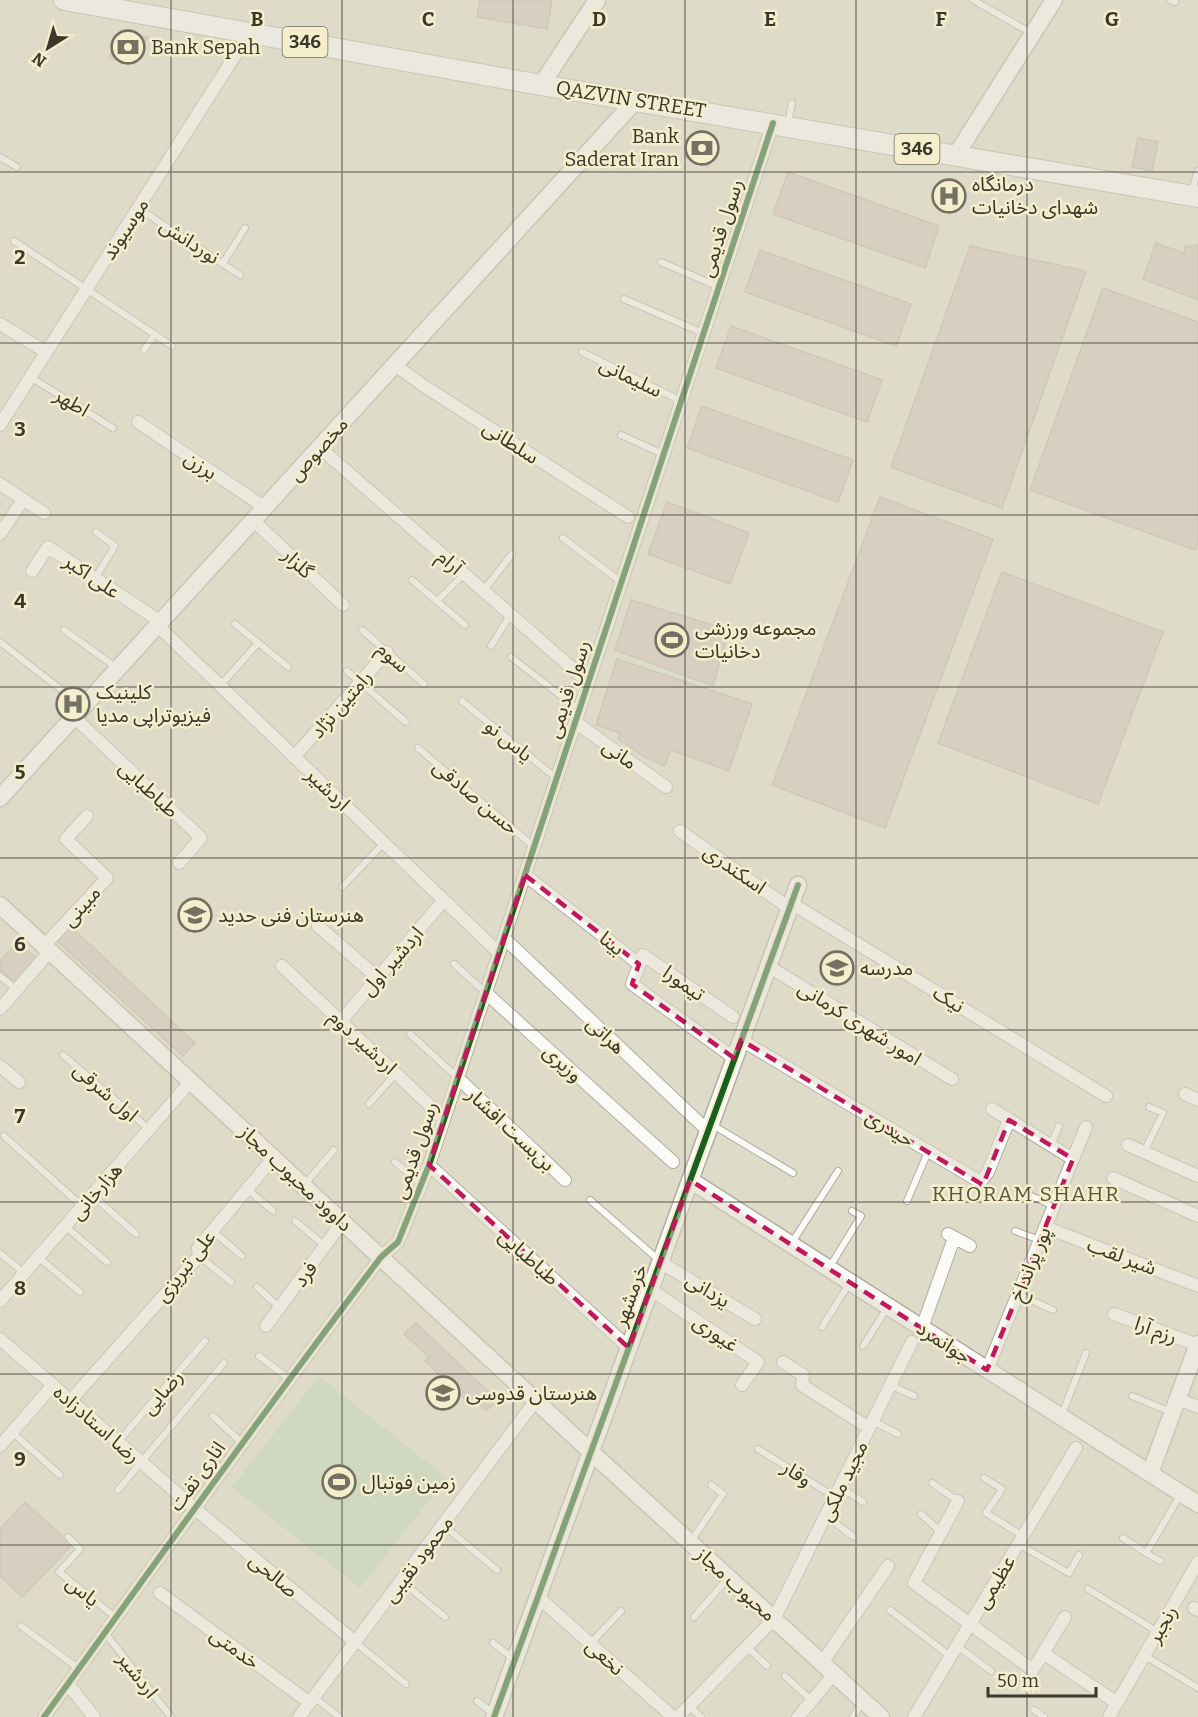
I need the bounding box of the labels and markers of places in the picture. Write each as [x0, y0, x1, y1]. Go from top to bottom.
bank icon: Bank Sepah [110, 29, 146, 65]
place label: Bank Sepah [151, 35, 261, 59]
place label: Bank Saderat Iran [564, 124, 680, 171]
bank icon: Bank Saderat Iran [684, 130, 720, 166]
place label: درمانگاه شهدای دخانیات [972, 172, 1098, 219]
hospital icon: درمانگاه شهدای دخانیات [931, 178, 967, 214]
place label: مجموعه ورزشی دخانیات [695, 616, 816, 663]
sports icon: مجموعه ورزشی دخانیات [654, 622, 690, 658]
place label: کلینیک فیزیوتراپی مدیا [96, 680, 211, 728]
hospital icon: کلینیک فیزیوتراپی مدیا [55, 686, 91, 722]
school or university icon: هنرستان فنی حدید [177, 897, 213, 933]
place label: هنرستان فنی حدید [218, 903, 364, 927]
school or university icon: مدرسه [819, 950, 855, 986]
place label: مدرسه [860, 956, 913, 980]
school or university icon: هنرستان قدوسی [425, 1375, 461, 1411]
place label: هنرستان قدوسی [466, 1381, 597, 1405]
sports icon: زمین فوتبال [321, 1464, 357, 1500]
place label: زمین فوتبال [362, 1470, 456, 1494]

